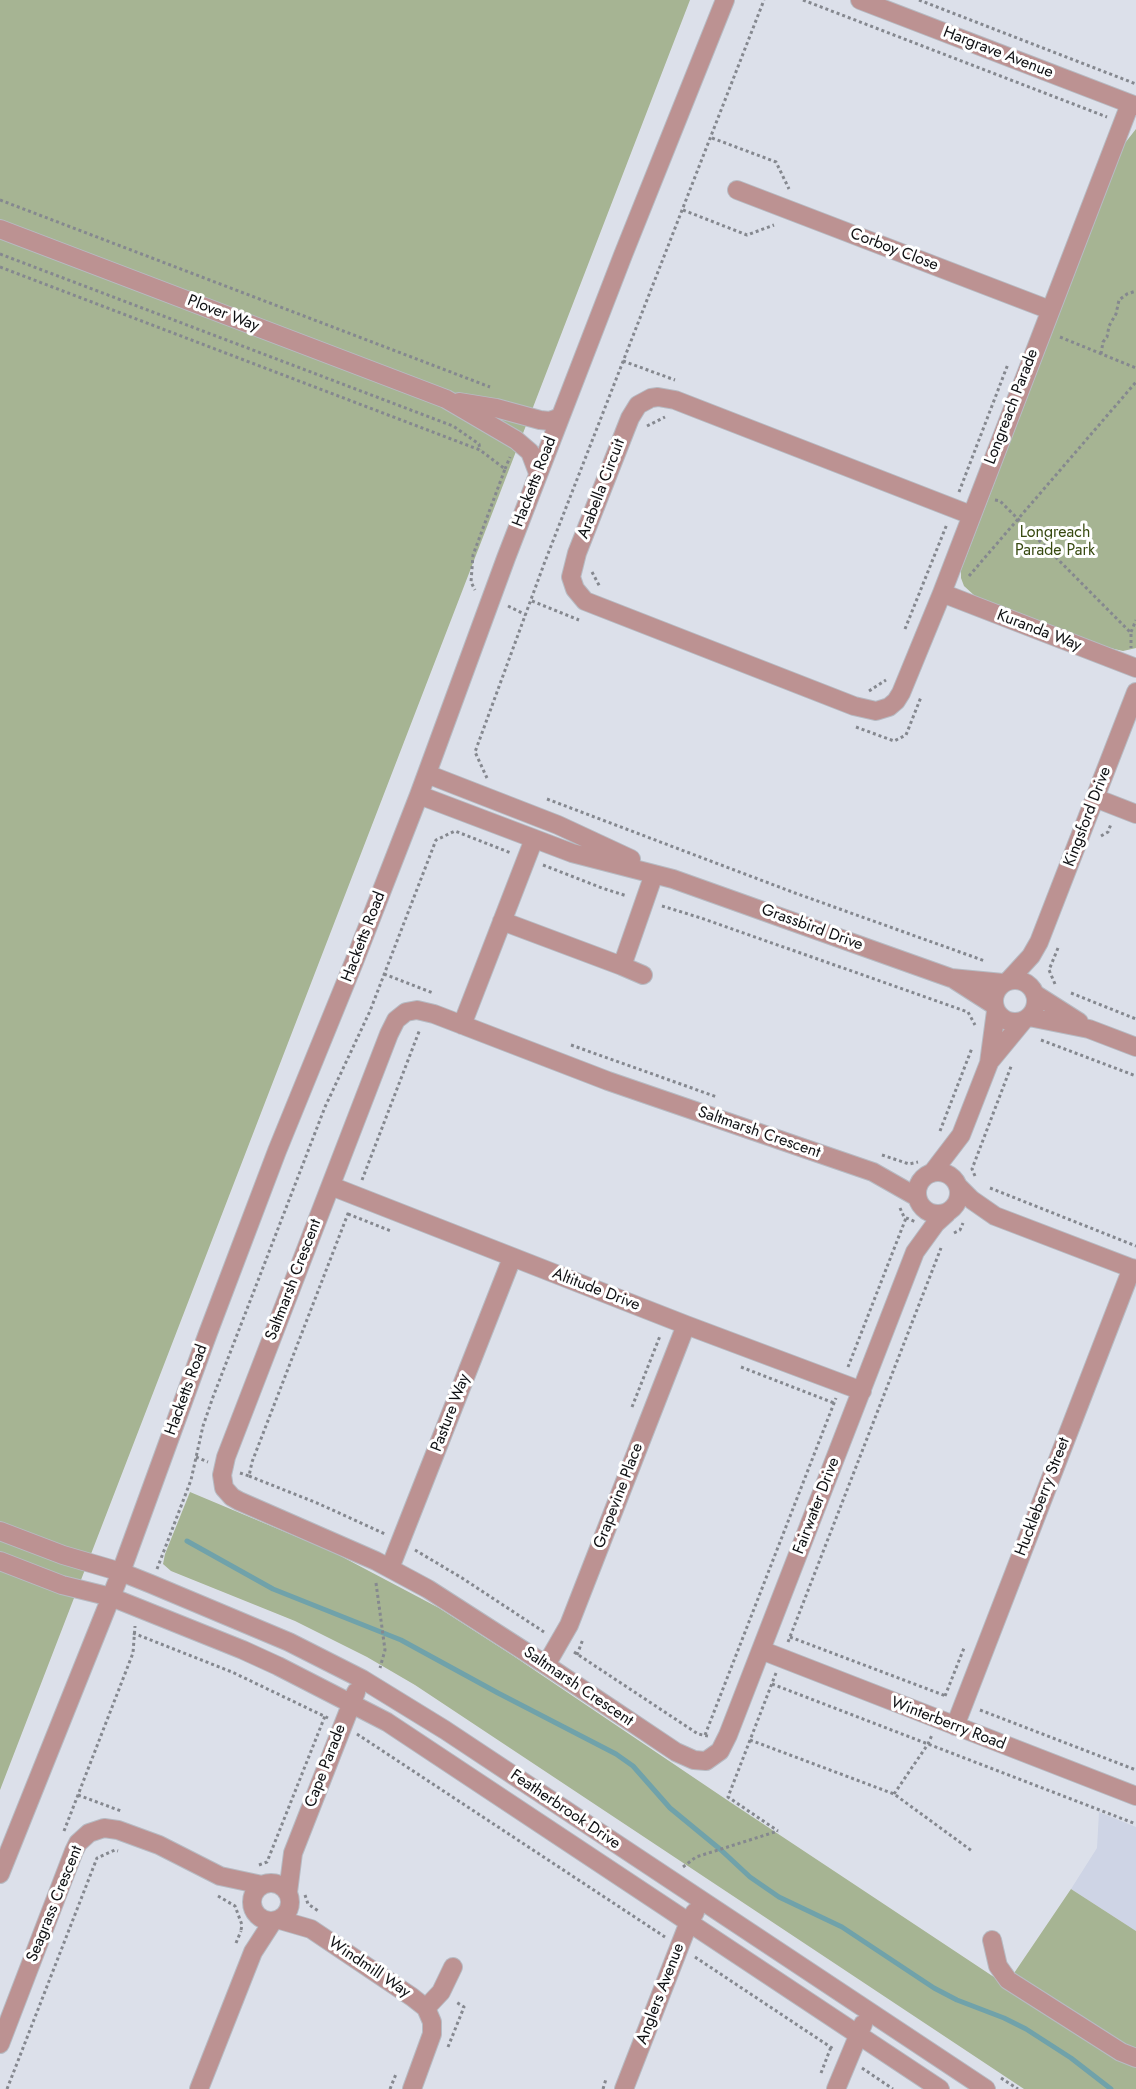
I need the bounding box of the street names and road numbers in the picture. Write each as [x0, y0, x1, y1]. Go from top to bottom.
street label: Hargrave Avenue [940, 23, 1056, 83]
street label: Corboy Close [847, 224, 941, 276]
street label: Plover Way [184, 292, 262, 336]
street label: Longreach Parade [981, 347, 1043, 467]
street label: Hacketts Road [509, 434, 561, 530]
street label: Arabella Circuit [574, 436, 630, 542]
street label: Kuranda Way [994, 606, 1084, 656]
street label: Kingsford Drive [1060, 764, 1116, 870]
street label: Hacketts Road [338, 889, 390, 985]
street label: Grassbird Drive [759, 901, 865, 955]
street label: Saltmarsh Crescent [695, 1103, 823, 1163]
street label: Saltmarsh Crescent [262, 1217, 326, 1343]
street label: Altitude Drive [550, 1265, 642, 1315]
street label: Hacketts Road [162, 1342, 212, 1438]
street label: Pasture Way [427, 1371, 475, 1455]
street label: Huckleberry Street [1012, 1435, 1074, 1559]
street label: Grapevine Place [590, 1441, 648, 1551]
street label: Fairwater Drive [790, 1455, 844, 1557]
street label: Saltmarsh Crescent [519, 1643, 637, 1731]
street label: Winterberry Road [888, 1693, 1008, 1755]
street label: Cape Parade [301, 1722, 351, 1810]
street label: Featherbrook Drive [506, 1766, 624, 1854]
street label: Seagrass Crescent [23, 1843, 87, 1965]
street label: Windmill Way [324, 1933, 414, 2003]
street label: Anglers Avenue [633, 1941, 689, 2047]

